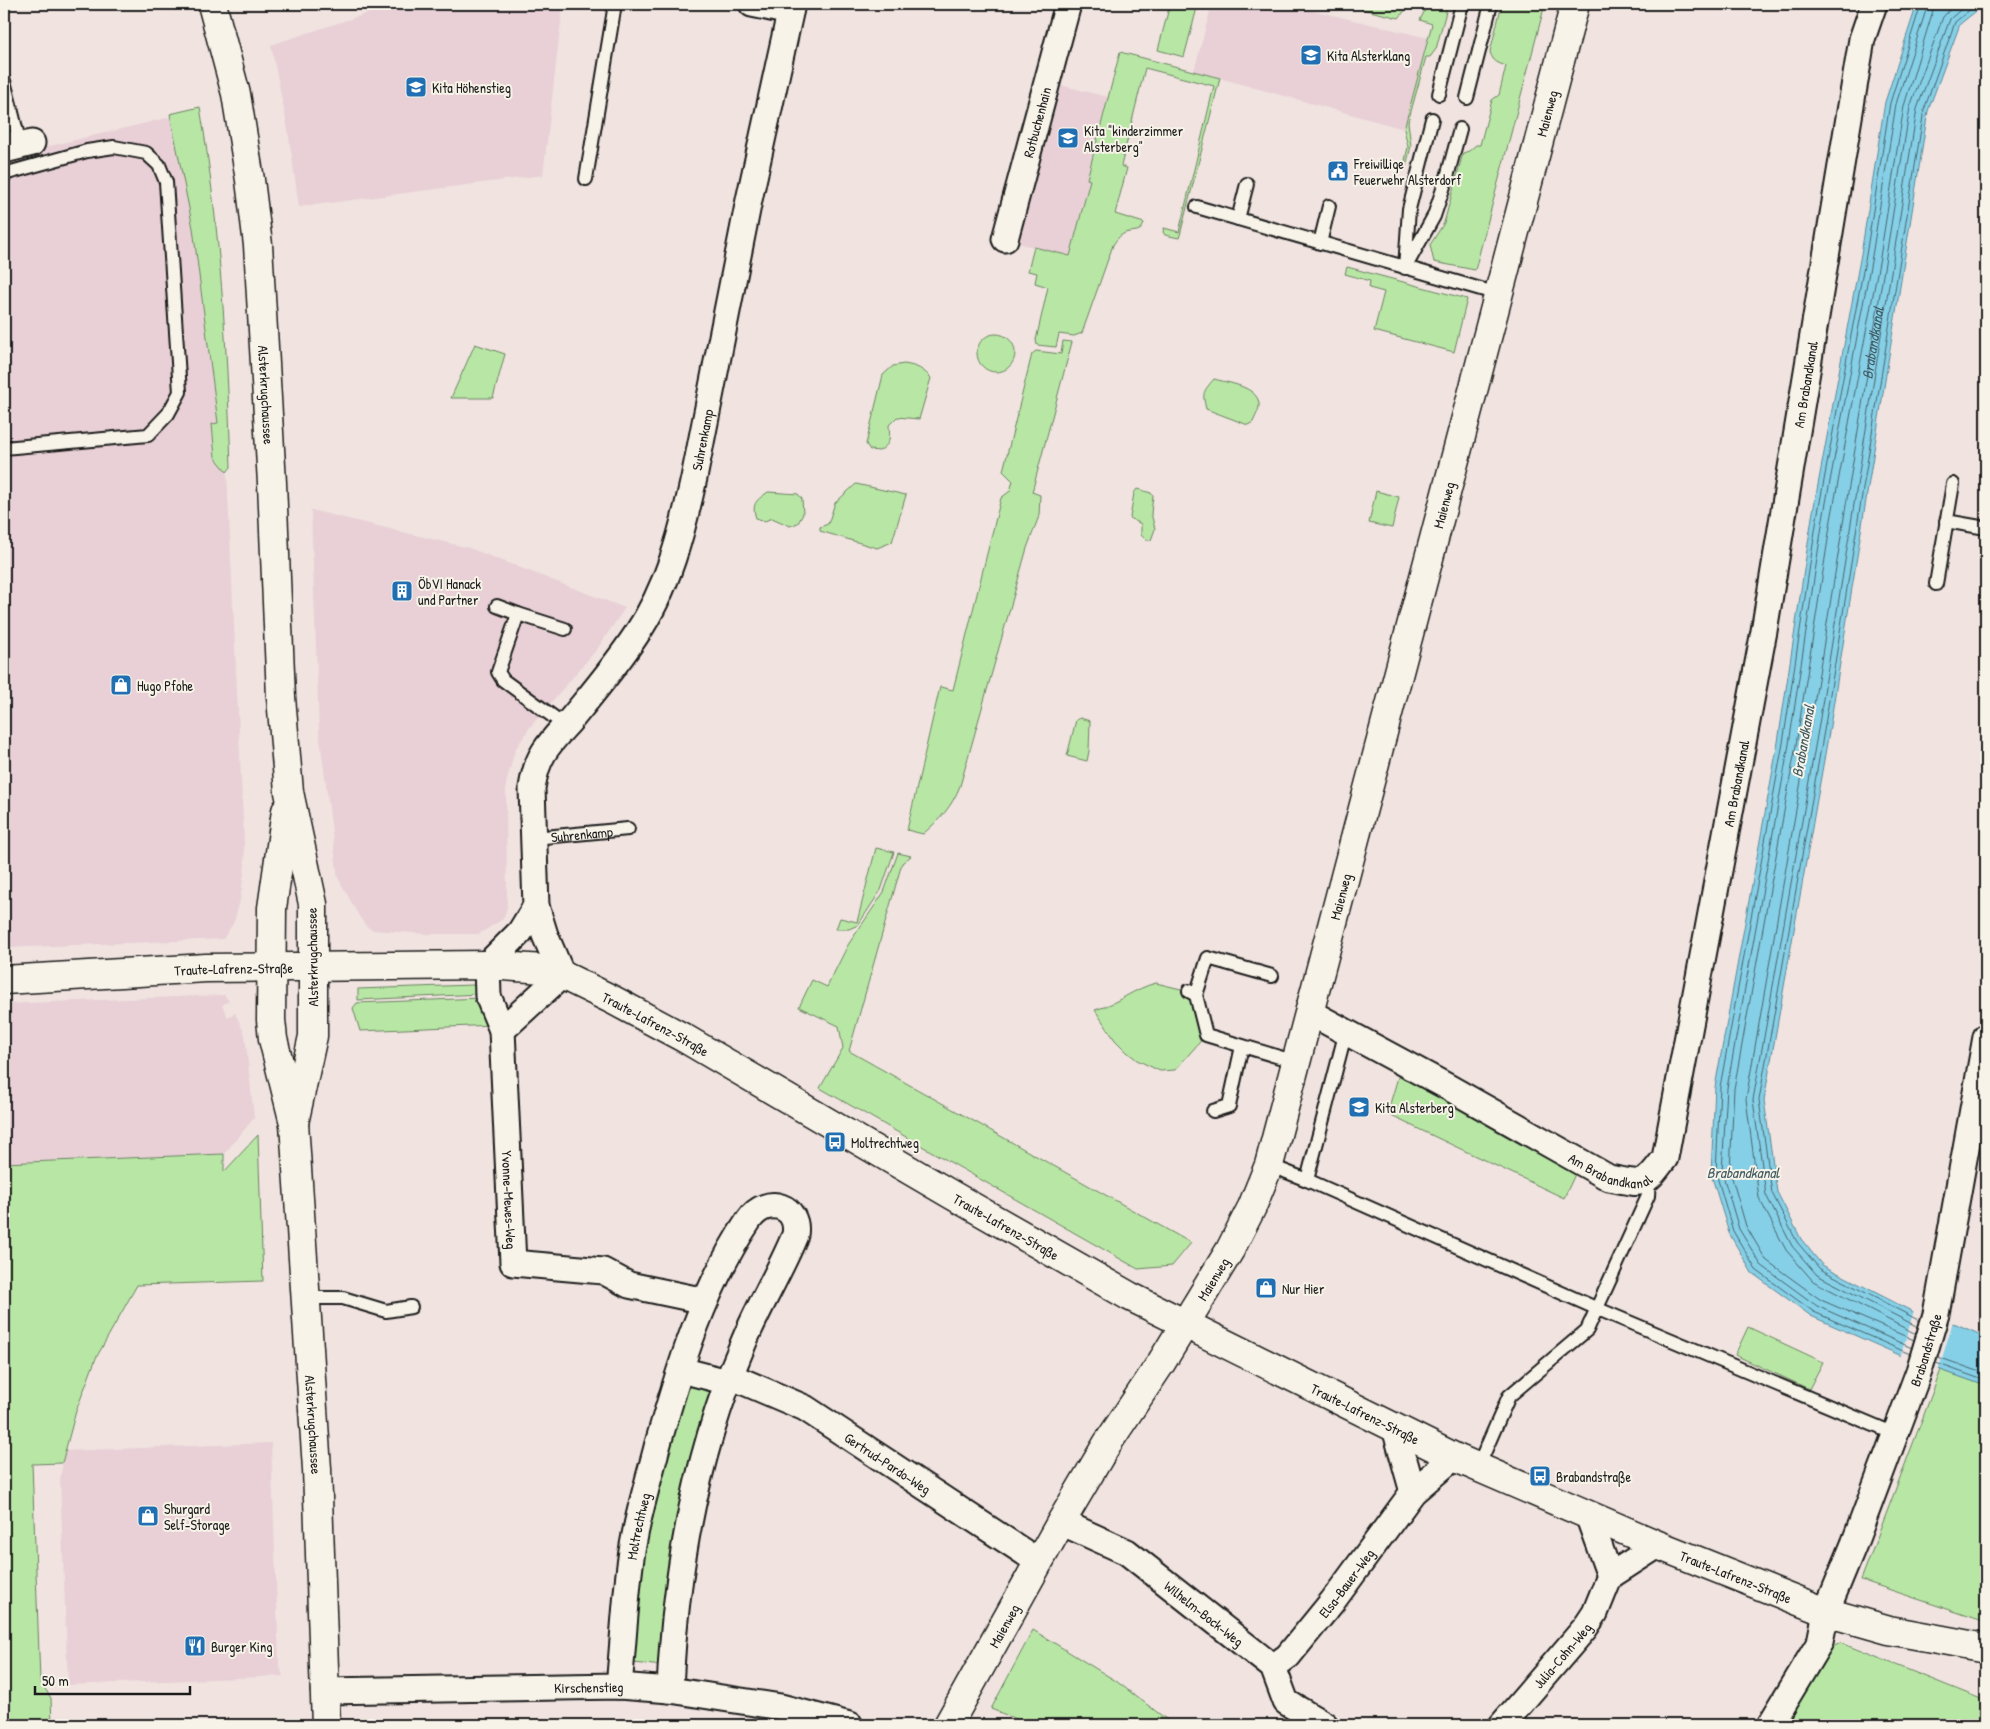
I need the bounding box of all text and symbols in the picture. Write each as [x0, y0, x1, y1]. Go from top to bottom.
school or university icon: Kita Alsterklang [1299, 43, 1323, 67]
place label: Kita Alsterklang [1327, 46, 1410, 66]
school or university icon: Kita Höhenstieg [404, 75, 428, 99]
place label: Kita Höhenstieg [432, 78, 511, 98]
street label: Rotbuchenhain [1018, 85, 1055, 160]
street label: Maienweg [1531, 88, 1562, 138]
place label: Kita "kinderzimmer Alsterberg" [1084, 121, 1184, 157]
school or university icon: Kita "kinderzimmer Alsterberg" [1056, 126, 1080, 150]
place label: Freiwillige Feuerwehr Alsterdorf [1353, 154, 1461, 189]
public building icon: Freiwillige Feuerwehr Alsterdorf [1326, 159, 1350, 183]
water label: Brabandkanal [1856, 304, 1888, 380]
street label: Am Brabandkanal [1788, 339, 1821, 429]
street label: Alsterkrugchaussee [254, 345, 279, 445]
street label: Suhrenkamp [686, 407, 718, 472]
street label: Maienweg [1428, 480, 1459, 530]
place label: ÖbVI Hanack und Partner [418, 574, 481, 609]
building icon: ÖbVI Hanack und Partner [390, 579, 414, 603]
shop icon: Hugo Pfohe [109, 673, 133, 697]
place label: Hugo Pfohe [137, 676, 194, 696]
water label: Brabandkanal [1786, 702, 1820, 779]
street label: Am Brabandkanal [1718, 738, 1753, 828]
street label: Suhrenkamp [550, 821, 614, 846]
street label: Maienweg [1325, 871, 1356, 922]
street label: Alsterkrugchaussee [302, 907, 323, 1007]
street label: Traute-Lafrenz-Straße [174, 958, 294, 979]
street label: Traute-Lafrenz-Straße [599, 987, 713, 1060]
school or university icon: Kita Alsterberg [1347, 1095, 1371, 1119]
place label: Kita Alsterberg [1375, 1098, 1454, 1118]
bus stop icon: Moltrechtweg [823, 1130, 847, 1154]
place label: Moltrechtweg [851, 1133, 919, 1153]
street label: Am Brabandkanal [1565, 1148, 1656, 1192]
street label: Yvonne-Mewes-Weg [498, 1150, 522, 1250]
water label: Brabandkanal [1707, 1162, 1780, 1183]
street label: Traute-Lafrenz-Straße [950, 1188, 1063, 1264]
street label: Maienweg [1192, 1254, 1234, 1304]
shop icon: Nur Hier [1254, 1276, 1278, 1300]
place label: Nur Hier [1282, 1279, 1325, 1298]
street label: Brabandstraße [1905, 1311, 1945, 1389]
street label: Alsterkrugchaussee [301, 1375, 327, 1475]
street label: Traute-Lafrenz-Straße [1308, 1378, 1423, 1448]
street label: Gertrud-Pardo-Weg [841, 1427, 935, 1499]
bus stop icon: Brabandstraße [1528, 1464, 1552, 1488]
place label: Brabandstraße [1556, 1467, 1632, 1487]
street label: Moltrechtweg [621, 1491, 655, 1561]
place label: Shurgard Self-Storage [164, 1499, 230, 1535]
shop icon: Shurgard Self-Storage [136, 1504, 160, 1528]
street label: Elsa-Bauer-Weg [1314, 1544, 1379, 1621]
street label: Traute-Lafrenz-Straße [1677, 1545, 1795, 1607]
street label: Wilhelm-Bock-Weg [1161, 1576, 1248, 1651]
street label: Maienweg [984, 1600, 1024, 1651]
street label: Julia-Cohn-Weg [1528, 1619, 1596, 1692]
restaurant icon: Burger King [183, 1634, 207, 1658]
place label: Burger King [211, 1637, 273, 1657]
scale bar [35, 1664, 190, 1696]
text: 50 m [42, 1670, 69, 1691]
street label: Kirschenstieg [554, 1676, 625, 1697]

